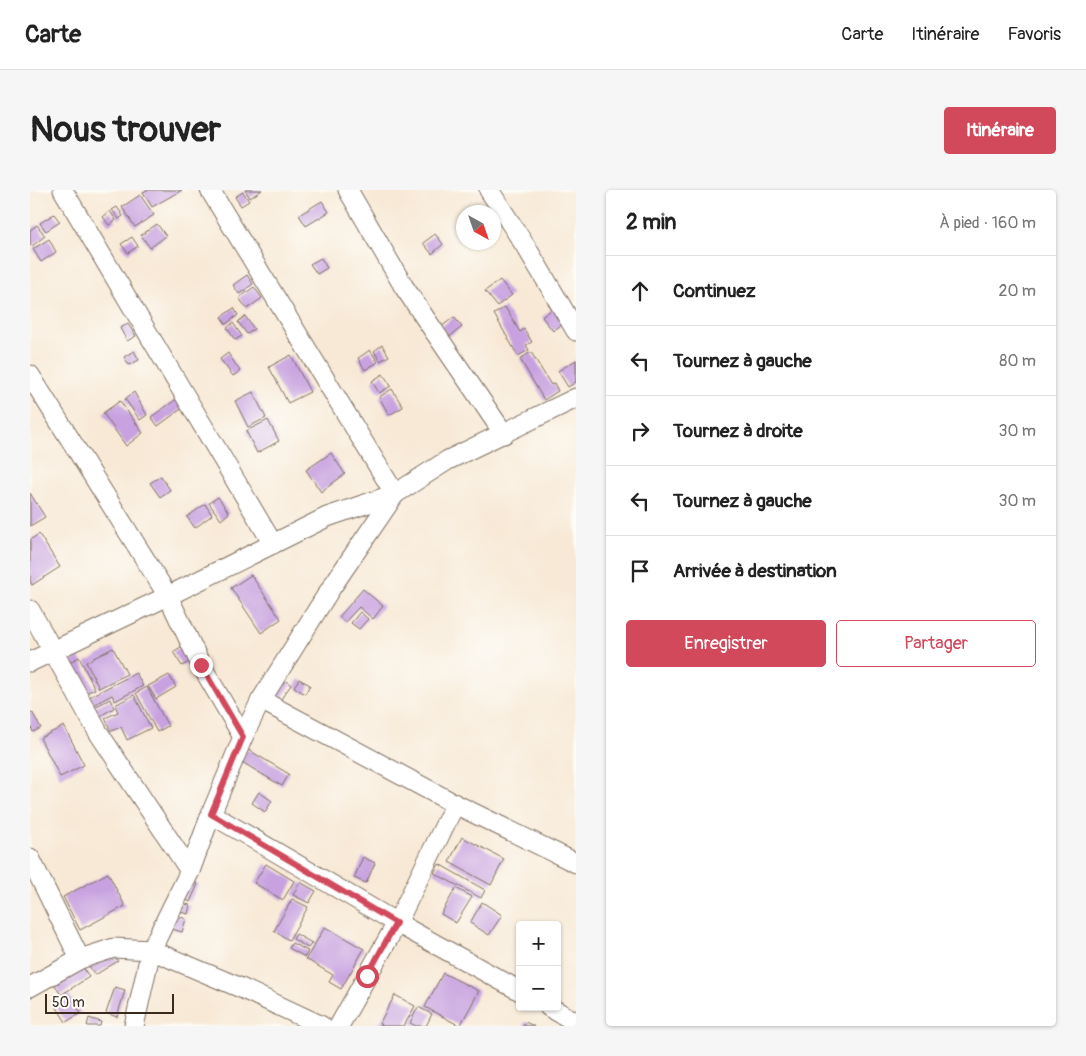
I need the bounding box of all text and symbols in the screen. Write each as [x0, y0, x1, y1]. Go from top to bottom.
text: Carte [25, 20, 81, 49]
text: Carte [841, 23, 883, 46]
text: Itinéraire [911, 23, 979, 46]
text: Favoris [1007, 23, 1061, 46]
button: Itinéraire [944, 107, 1056, 154]
text: Nous trouver [30, 108, 221, 152]
north arrow [456, 205, 501, 250]
text: 2 min [626, 209, 676, 236]
text: À pied · 160 m [939, 213, 1036, 233]
icon: ahead [626, 277, 654, 305]
text: Continuez [673, 279, 756, 303]
text: 20 m [998, 281, 1036, 301]
icon: left [626, 347, 654, 375]
text: Tournez à gauche [673, 349, 812, 373]
text: 80 m [999, 351, 1036, 371]
icon: right [626, 417, 654, 445]
text: Tournez à droite [673, 419, 803, 443]
text: 30 m [998, 421, 1036, 441]
icon: left [626, 487, 654, 515]
text: Tournez à gauche [673, 489, 812, 513]
text: 30 m [998, 491, 1036, 511]
icon: arrive [626, 557, 654, 585]
text: Arrivée à destination [673, 559, 837, 583]
button: Enregistrer [626, 620, 826, 667]
button: Partager [836, 620, 1036, 667]
route end [190, 654, 213, 677]
map controls [516, 921, 561, 1011]
button: + [516, 921, 561, 966]
route start [356, 965, 379, 988]
button: − [516, 966, 561, 1011]
scale bar [45, 991, 174, 1014]
text: 50 m [52, 994, 85, 1011]

